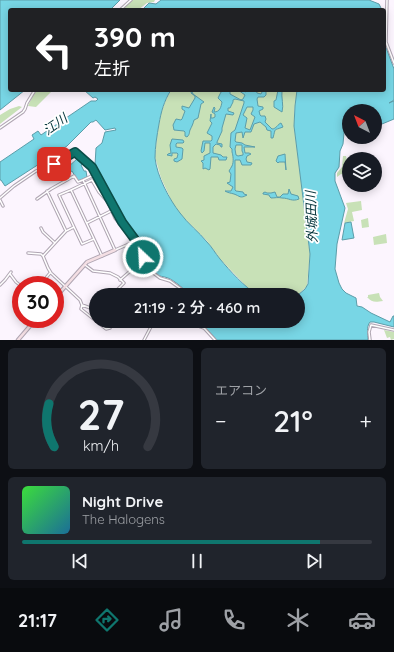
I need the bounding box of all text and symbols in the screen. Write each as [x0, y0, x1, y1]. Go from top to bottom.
text: 390 m [94, 19, 176, 54]
icon: left [28, 24, 80, 76]
text: 左折 [94, 57, 130, 80]
north arrow [342, 104, 382, 144]
map controls [342, 104, 382, 192]
water label: 江川 [40, 109, 72, 138]
pin [37, 147, 71, 181]
button: layers [342, 152, 382, 192]
icon: arrive [43, 153, 65, 175]
water label: 外城田川 [302, 189, 320, 243]
position arrow [122, 236, 164, 278]
speed limit sign: 30 [12, 276, 64, 328]
text: 21:19 · 2 分 · 460 m [134, 298, 260, 317]
text: エアコン [215, 382, 267, 398]
text: 27 [77, 387, 124, 439]
text: 21° [273, 402, 313, 440]
text: − [215, 407, 226, 435]
text: + [360, 407, 372, 435]
text: km/h [82, 436, 119, 454]
text: Night Drive [82, 492, 163, 511]
text: The Halogens [82, 511, 165, 527]
icon: previous [69, 550, 91, 572]
icon: pause [186, 550, 208, 572]
icon: next [303, 550, 325, 572]
icon: directions [93, 606, 121, 634]
icon: music [157, 606, 185, 634]
icon: phone [220, 606, 248, 634]
icon: climate [284, 606, 312, 634]
icon: car [348, 606, 376, 634]
text: 21:17 [18, 609, 57, 632]

